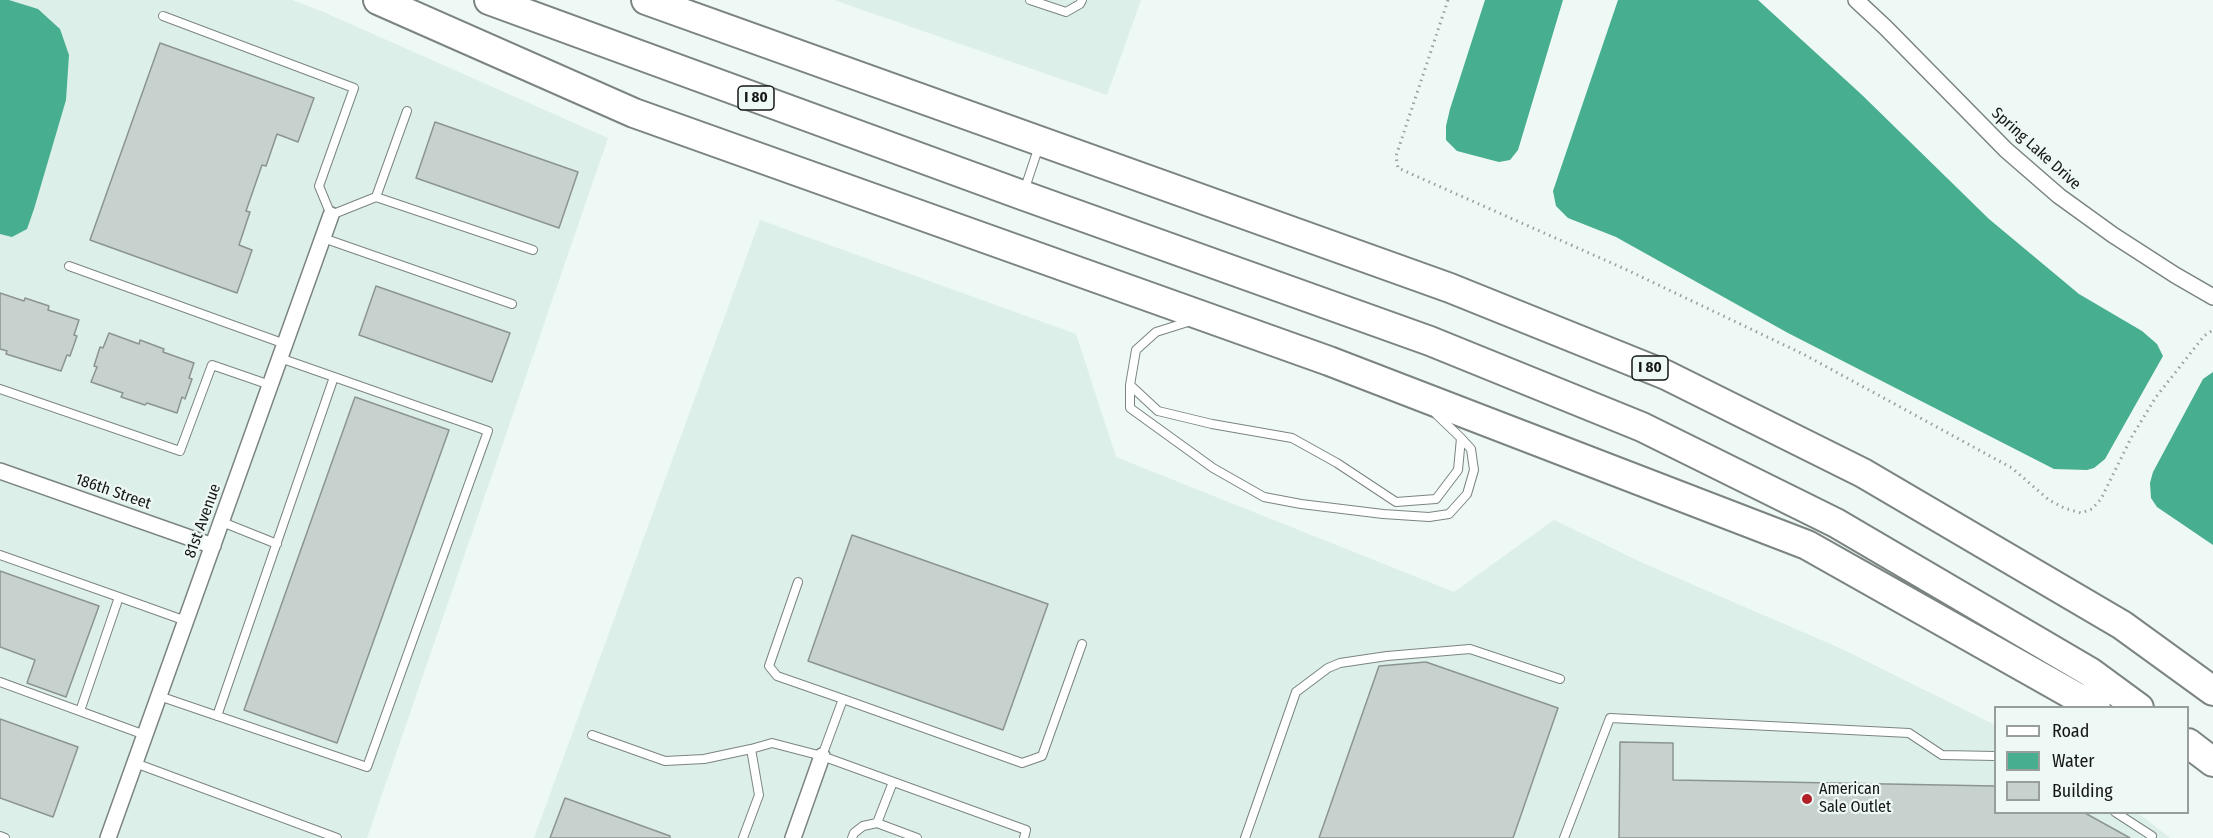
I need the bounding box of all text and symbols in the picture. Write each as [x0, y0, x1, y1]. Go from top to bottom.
road number: I 80 [738, 86, 774, 110]
street label: Spring Lake Drive [1987, 104, 2085, 194]
road number: I 80 [1632, 356, 1668, 380]
street label: 186th Street [73, 470, 153, 514]
street label: 81st Avenue [181, 481, 225, 561]
legend [1994, 706, 2189, 814]
text: Road [2052, 720, 2089, 742]
text: Water [2052, 750, 2095, 772]
place label: American Sale Outlet [1819, 780, 1891, 818]
text: Building [2052, 780, 2113, 802]
marker: American Sale Outlet [1800, 792, 1814, 806]

